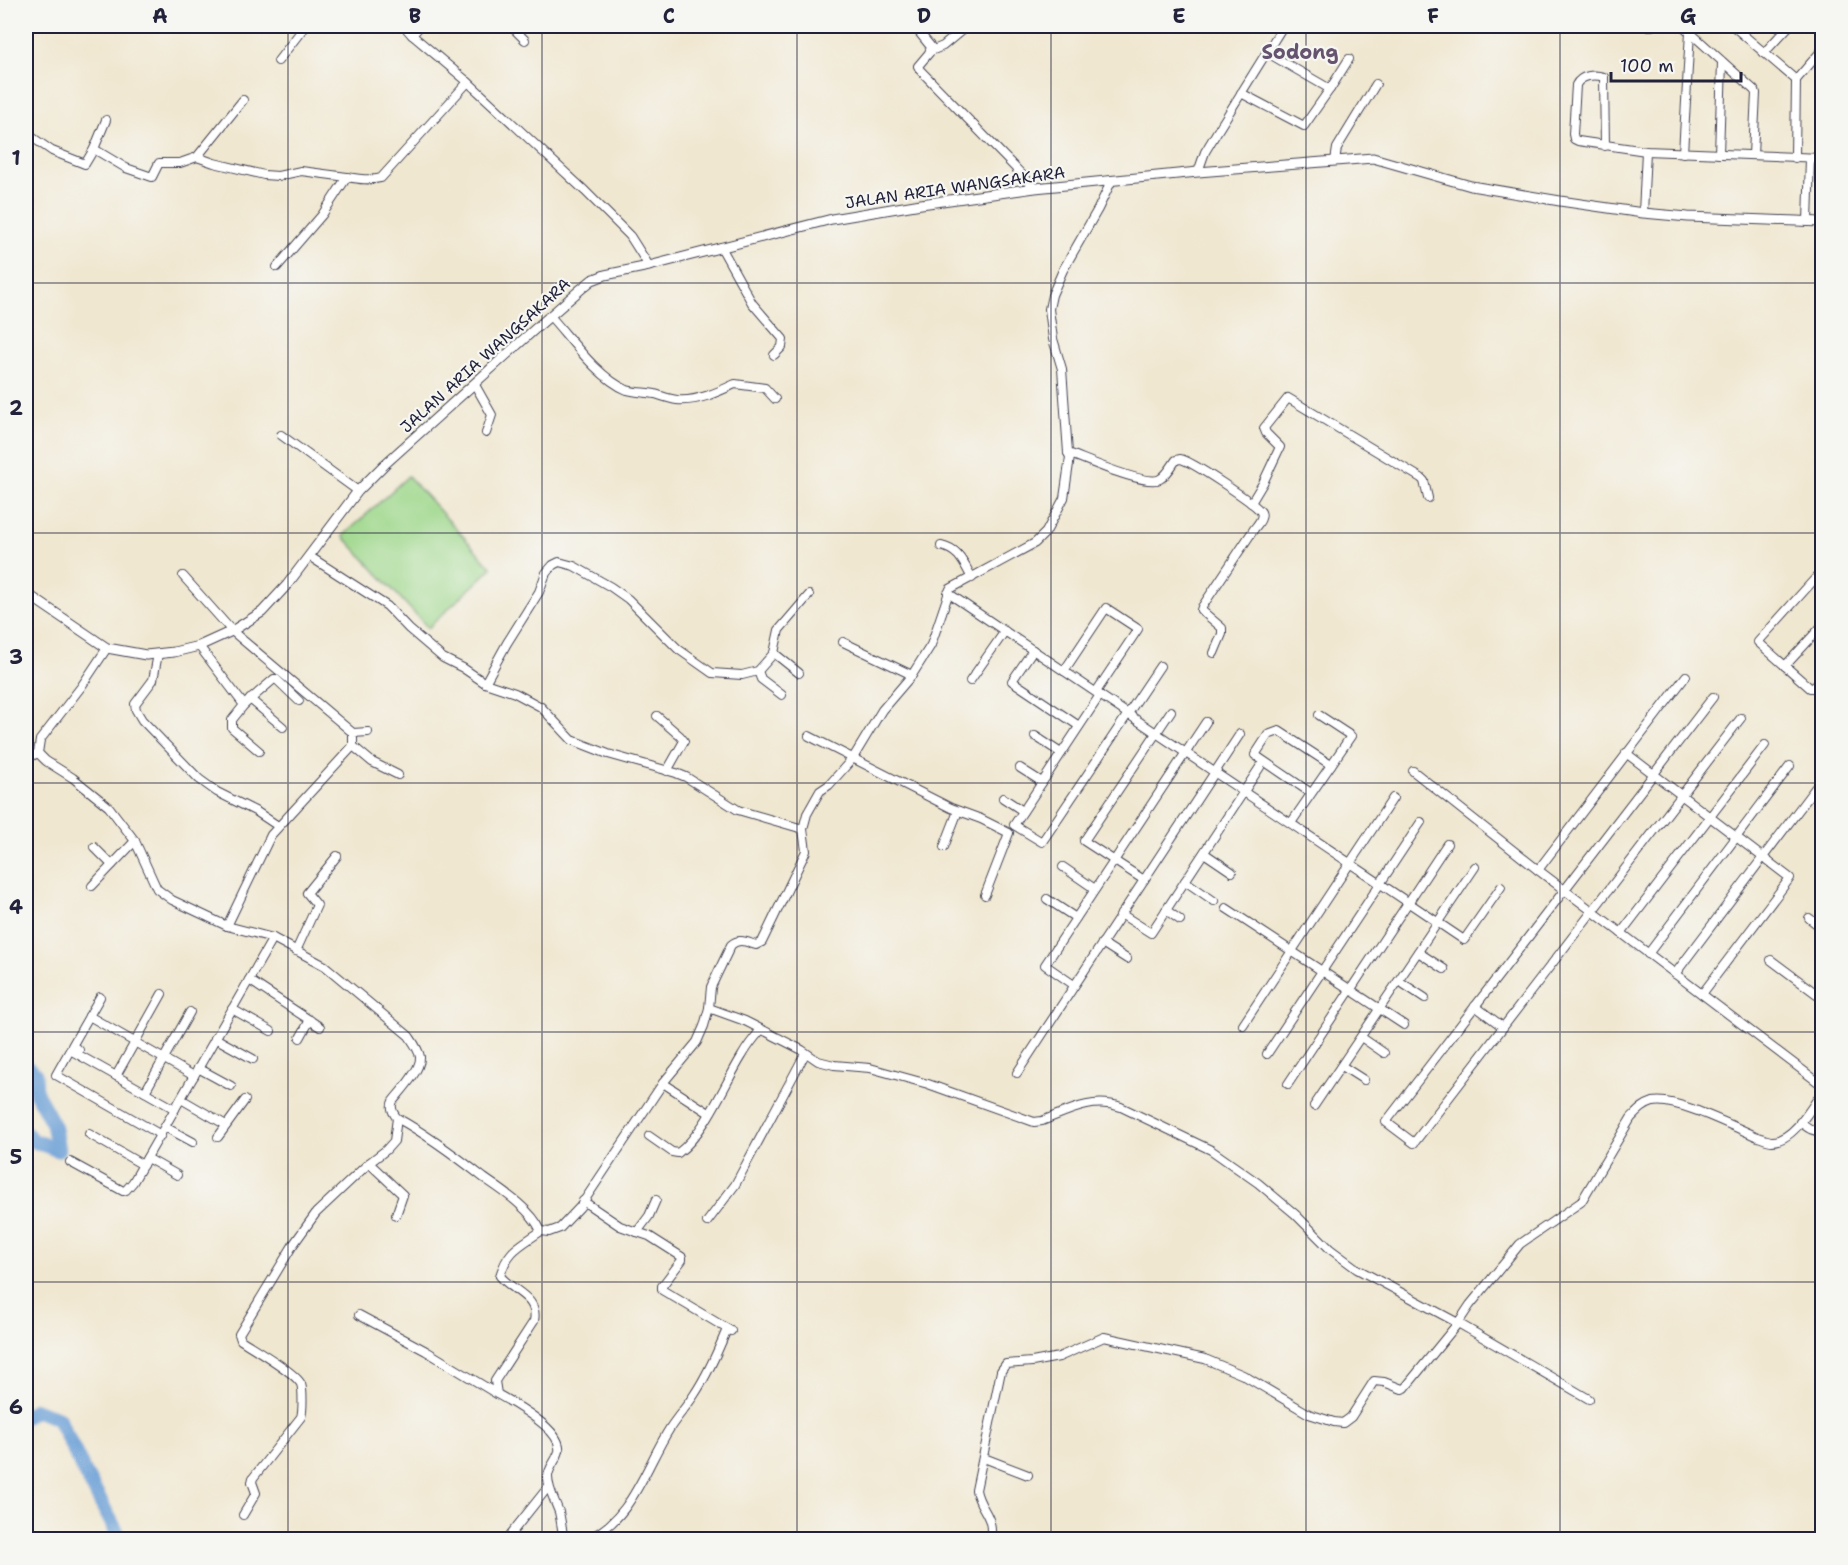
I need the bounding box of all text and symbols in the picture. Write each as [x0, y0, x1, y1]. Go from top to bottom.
text: A [152, 3, 168, 29]
text: B [409, 3, 421, 29]
text: C [663, 3, 675, 29]
text: D [917, 3, 931, 29]
text: E [1172, 3, 1186, 29]
text: F [1427, 3, 1439, 29]
text: G [1680, 3, 1696, 29]
district label: Sodong [1261, 39, 1339, 65]
scale bar [1611, 45, 1742, 83]
text: 100 m [1620, 54, 1674, 78]
text: 1 [11, 145, 21, 171]
street label: JALAN ARIA WANGSAKARA [844, 162, 1066, 213]
street label: JALAN ARIA WANGSAKARA [396, 273, 575, 437]
text: 2 [9, 395, 23, 421]
text: 3 [9, 644, 23, 670]
text: 4 [9, 894, 23, 920]
text: 5 [10, 1144, 22, 1170]
text: 6 [9, 1394, 23, 1420]

